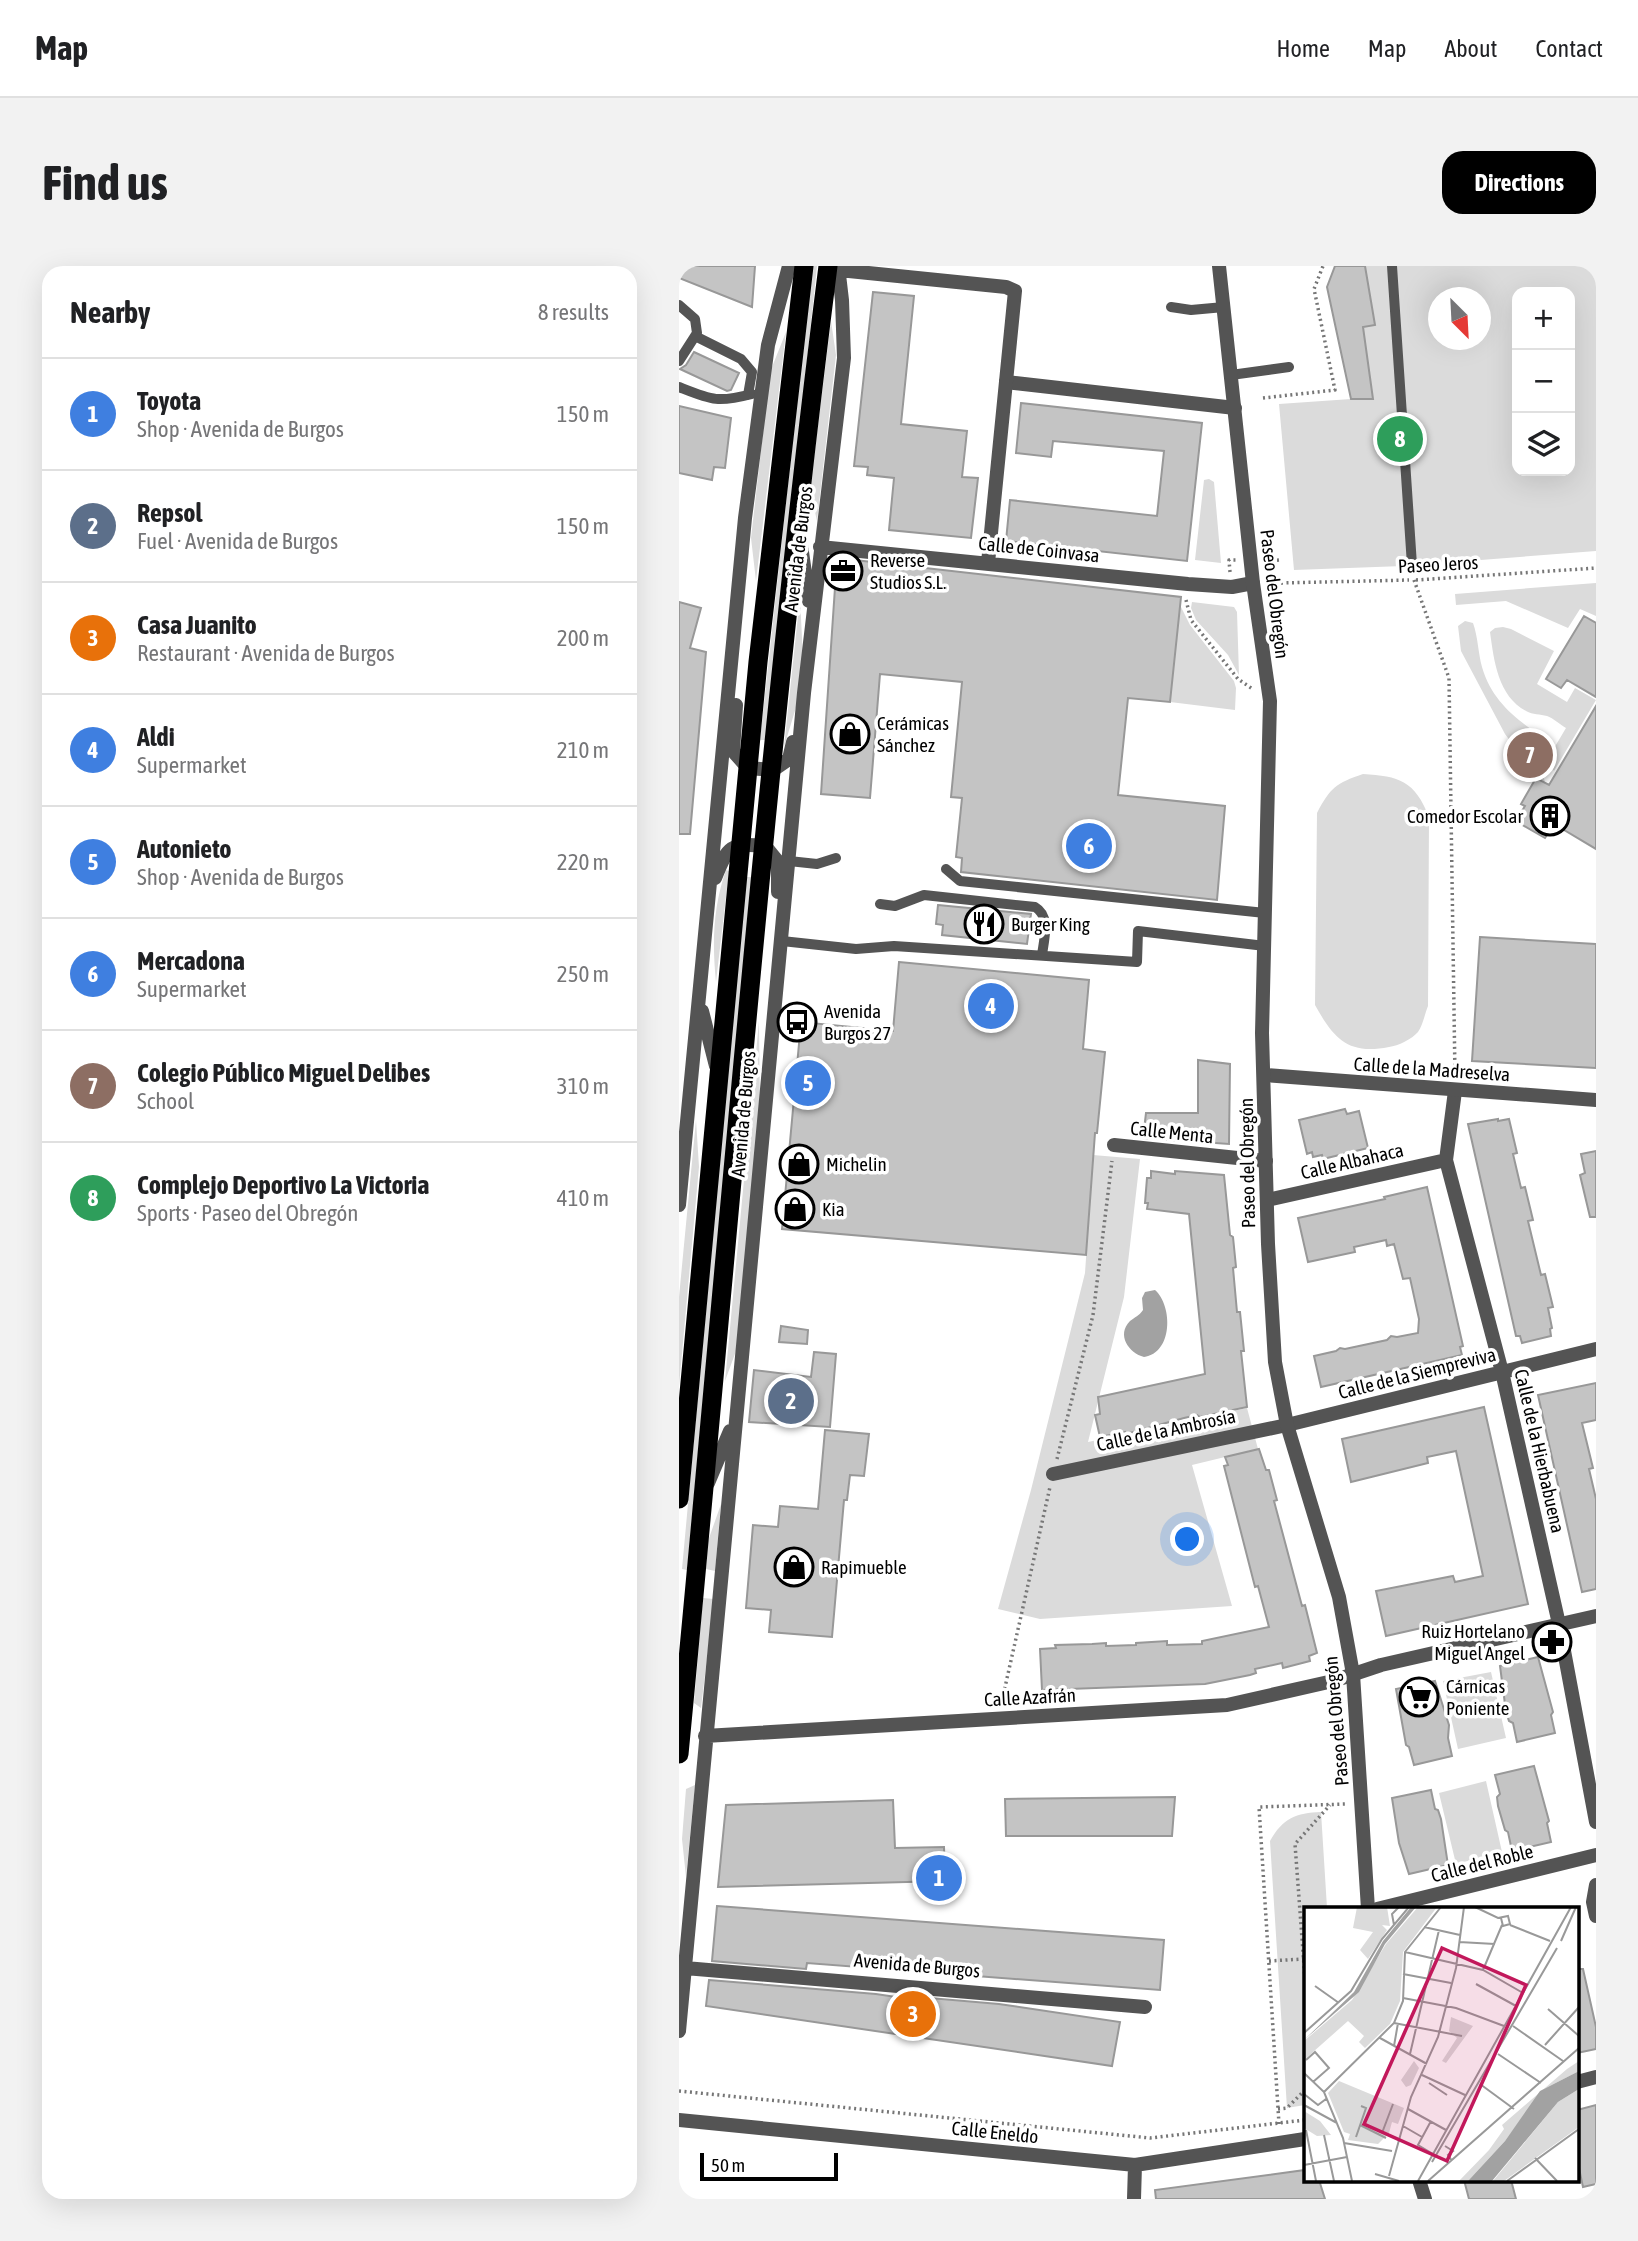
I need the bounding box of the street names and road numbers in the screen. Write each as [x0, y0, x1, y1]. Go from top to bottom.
street label: Avenida de Burgos [779, 485, 817, 613]
street label: Paseo del Obregón [1256, 528, 1294, 660]
street label: Calle de Coinvasa [977, 532, 1101, 566]
street label: Paseo Jeros [1397, 551, 1479, 577]
street label: Avenida de Burgos [727, 1050, 759, 1178]
street label: Calle de la Madreselva [1353, 1053, 1511, 1085]
street label: Paseo del Obregón [1235, 1098, 1259, 1228]
street label: Calle Menta [1129, 1117, 1215, 1147]
street label: Calle Albahaca [1299, 1139, 1405, 1183]
street label: Calle de la Siempreviva [1336, 1343, 1498, 1403]
street label: Calle de la Hierbabuena [1510, 1367, 1570, 1535]
street label: Calle de la Ambrosía [1094, 1405, 1238, 1455]
street label: Paseo del Obregón [1319, 1655, 1353, 1787]
street label: Calle Azafrán [983, 1684, 1077, 1710]
street label: Calle del Roble [1429, 1840, 1535, 1886]
street label: Avenida de Burgos [853, 1949, 981, 1981]
street label: Calle Eneldo [950, 2117, 1040, 2148]

